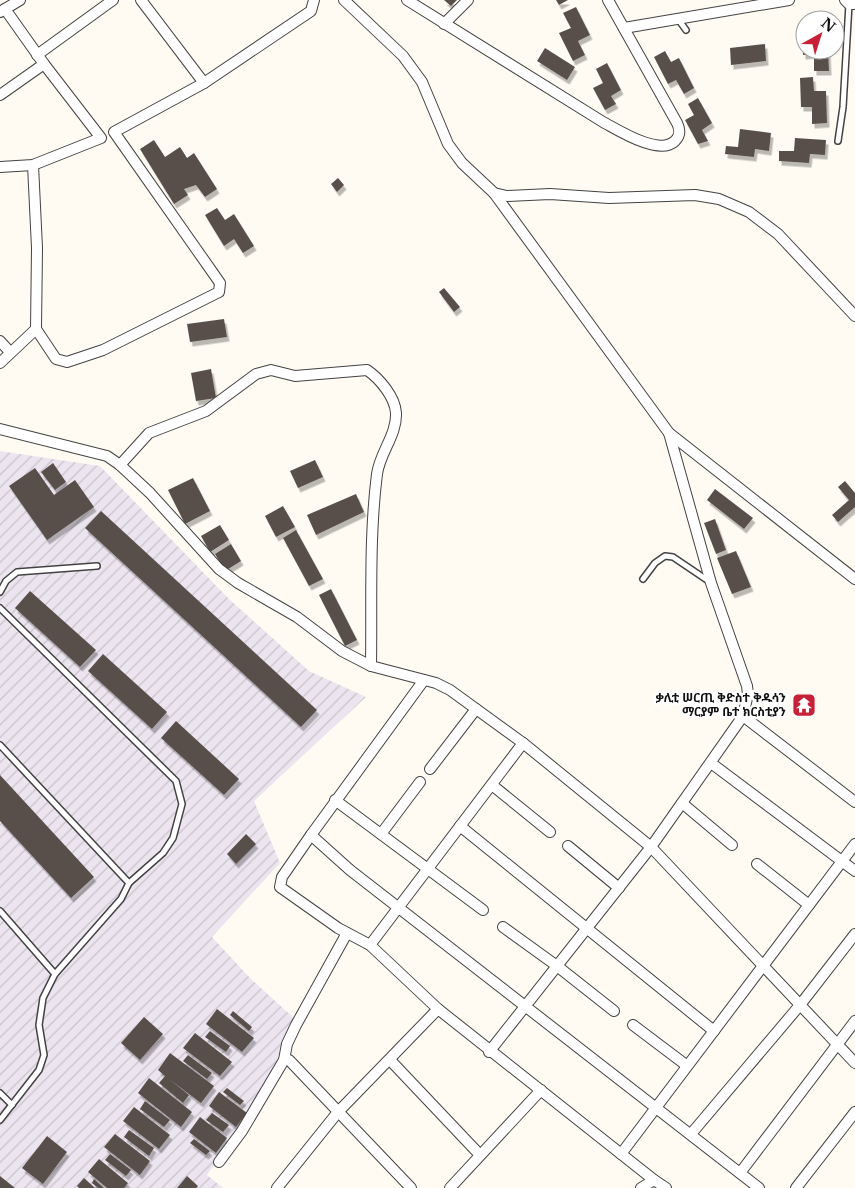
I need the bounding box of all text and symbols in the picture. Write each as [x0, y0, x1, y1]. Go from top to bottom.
north arrow [795, 10, 845, 60]
text: N [817, 14, 839, 36]
place label: ቃሊቲ ሠርጢ ቅድስተ ቅዱሳን ማርያም ቤተ ክርስቲያን [656, 690, 786, 719]
temple icon: ቃሊቲ ሠርጢ ቅድስተ ቅዱሳን ማርያም ቤተ ክርስቲያን [791, 692, 817, 718]

